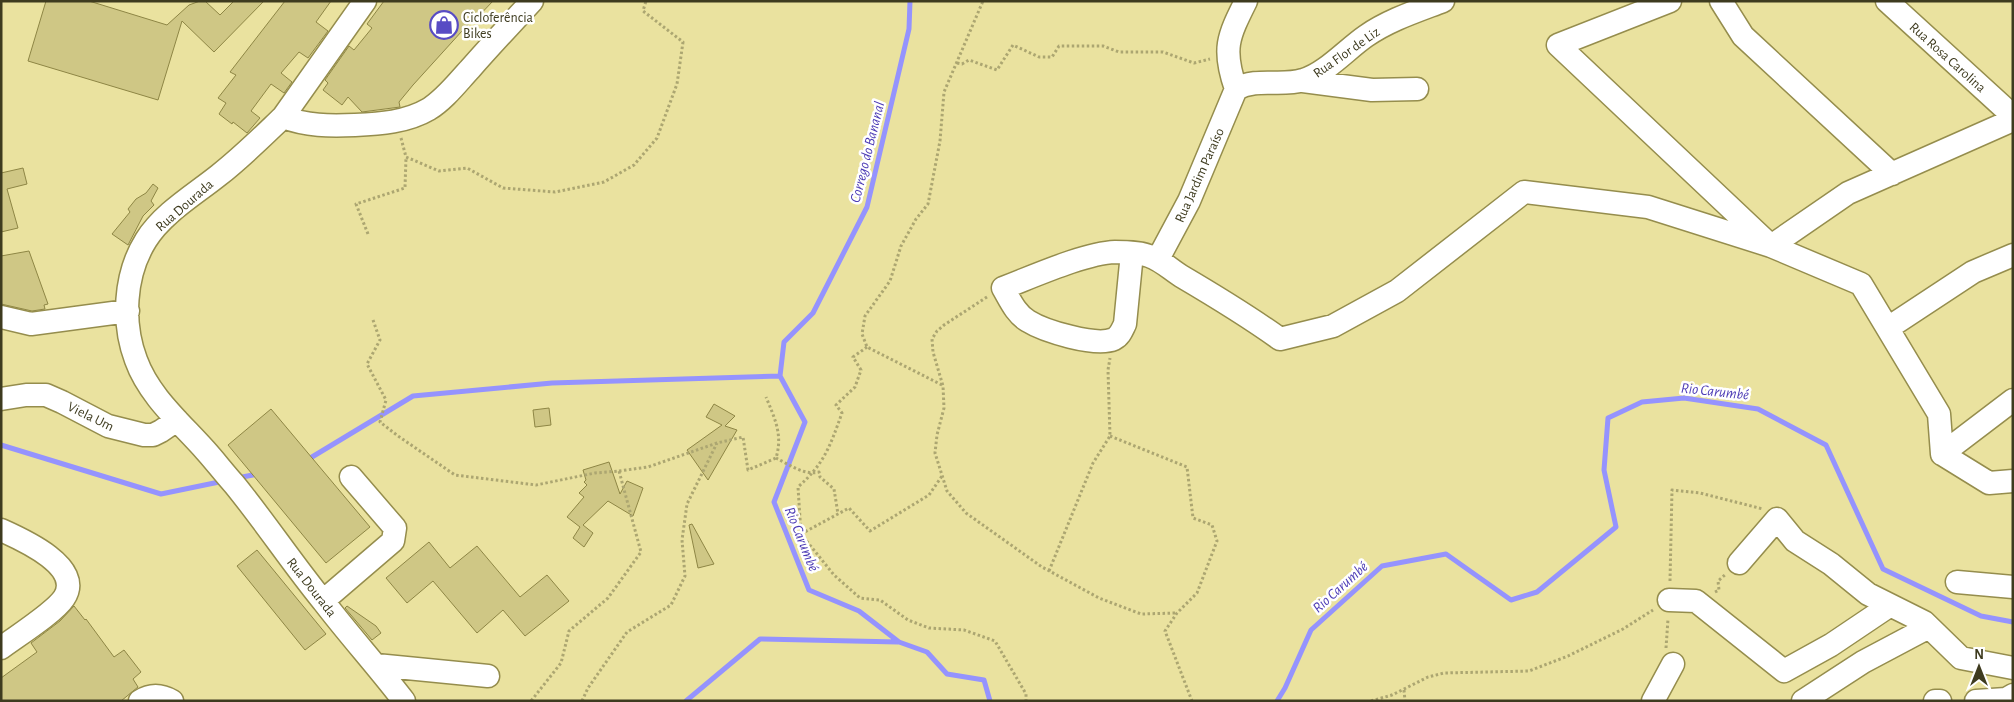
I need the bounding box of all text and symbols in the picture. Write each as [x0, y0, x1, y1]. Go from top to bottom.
shop icon: Cicloferência Bikes [429, 10, 459, 40]
place label: Cicloferência Bikes [463, 11, 534, 41]
street label: Rua Rosa Carolina [1907, 20, 1988, 96]
street label: Rua Flor de Liz [1311, 25, 1383, 81]
water label: Corrego do Bananal [848, 100, 887, 204]
street label: Rua Jardim Paraíso [1173, 126, 1227, 225]
street label: Rua Dourada [153, 177, 216, 234]
water label: Rio Carumbé [1680, 380, 1750, 403]
street label: Viela Um [65, 400, 116, 434]
water label: Rio Carumbé [782, 505, 821, 574]
street label: Rua Dourada [284, 555, 339, 620]
water label: Rio Carumbé [1310, 559, 1371, 616]
north arrow [1954, 642, 2004, 692]
text: N [1974, 648, 1984, 662]

